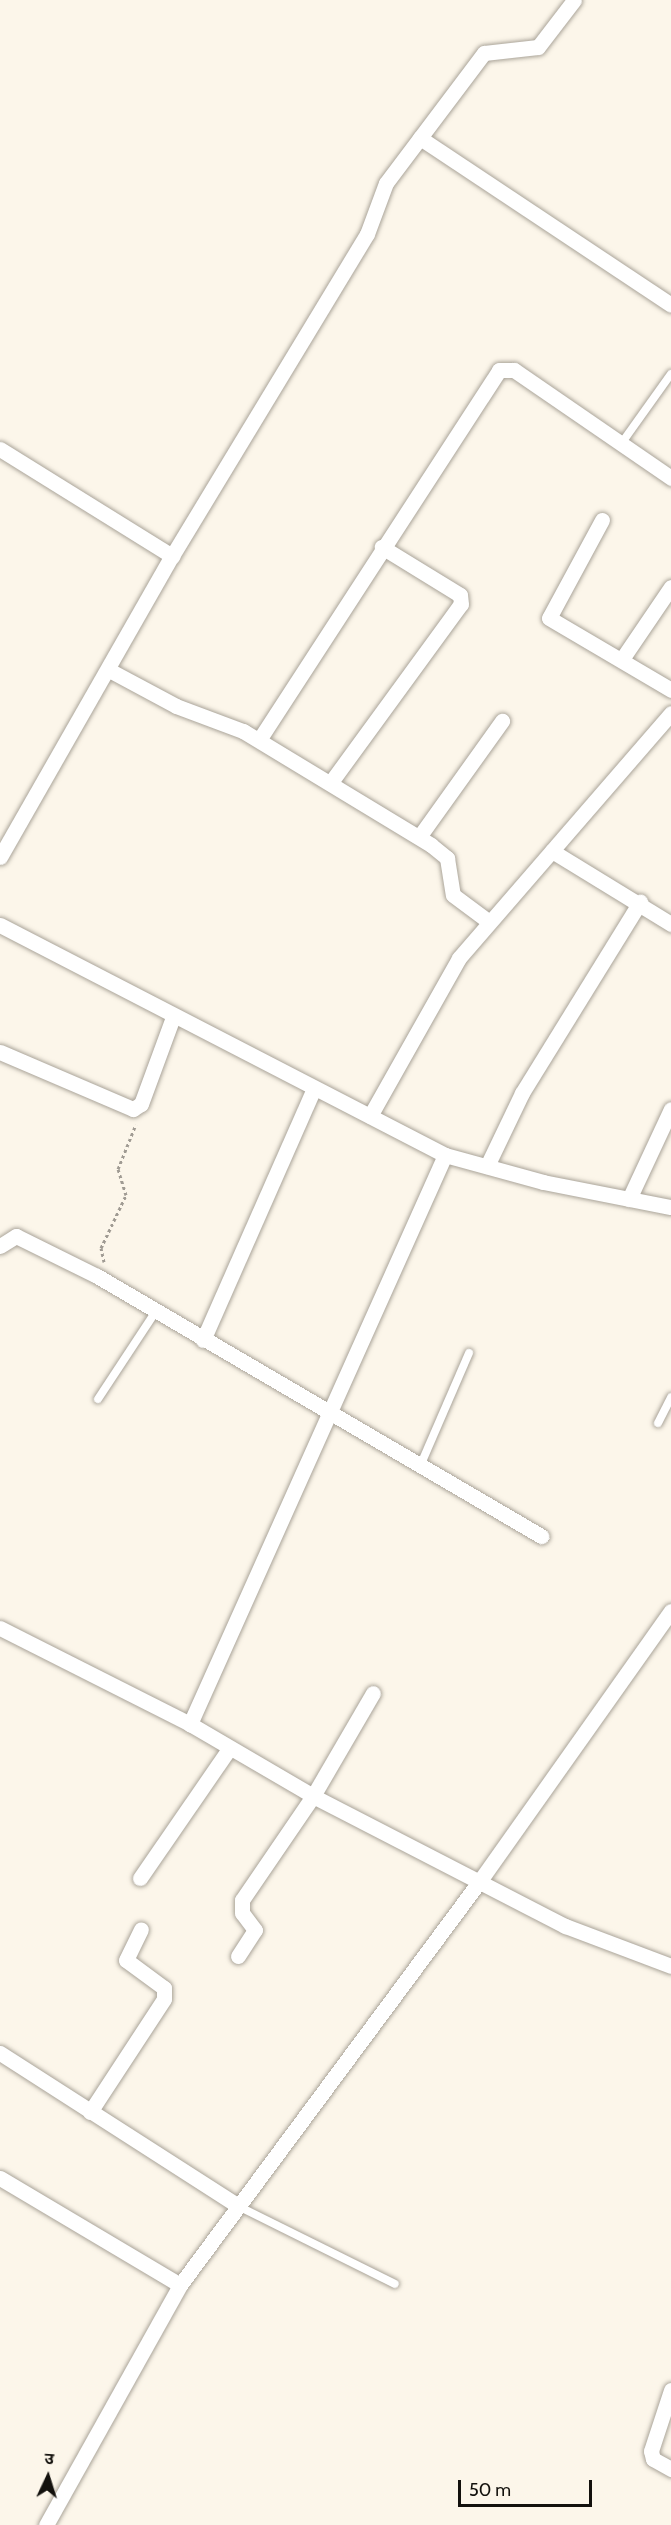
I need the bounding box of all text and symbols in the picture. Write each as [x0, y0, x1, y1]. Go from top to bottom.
north arrow [18, 2447, 78, 2507]
text: उ [44, 2449, 55, 2468]
scale bar [461, 2468, 594, 2506]
text: 50 m [469, 2479, 511, 2501]

